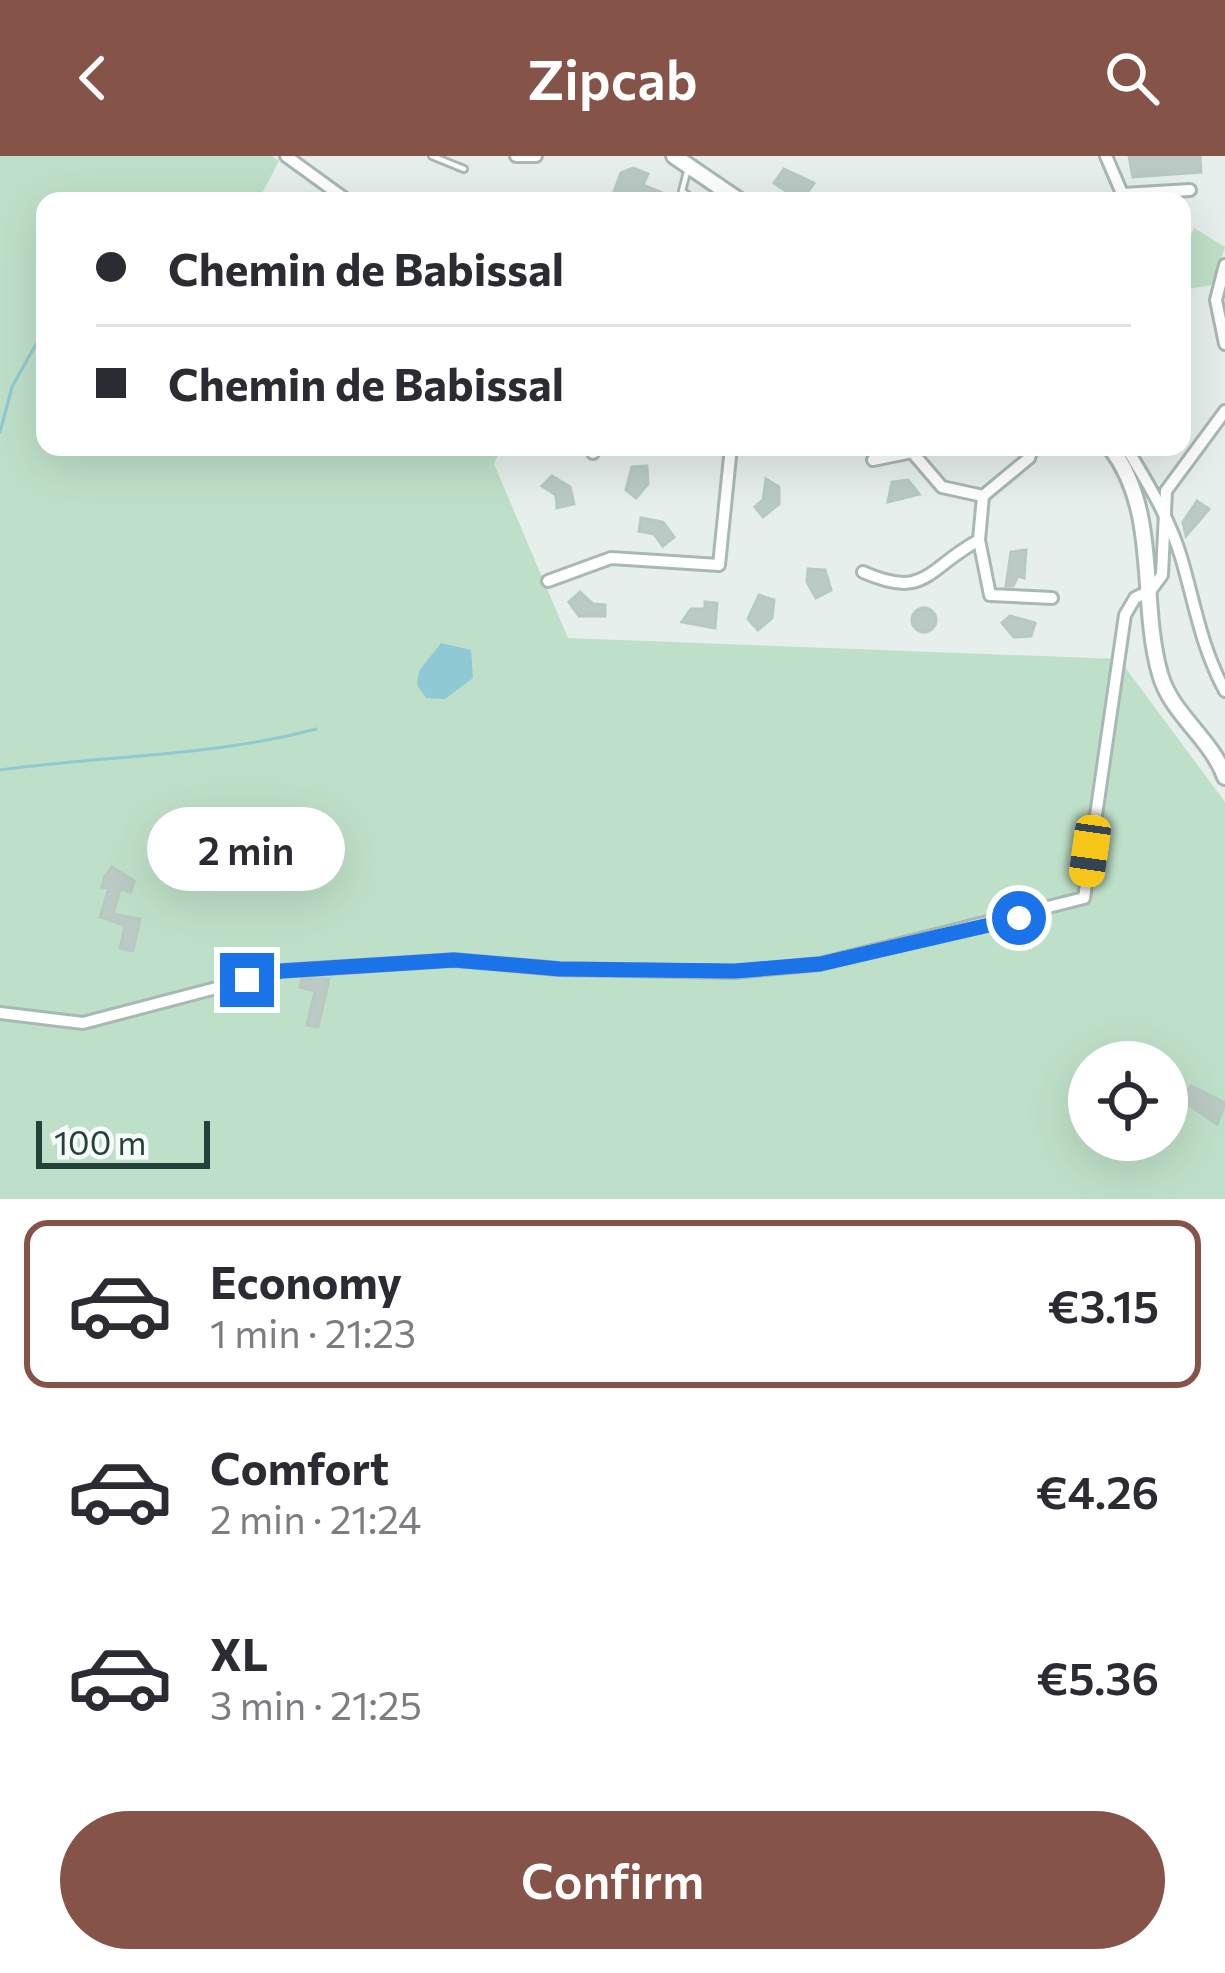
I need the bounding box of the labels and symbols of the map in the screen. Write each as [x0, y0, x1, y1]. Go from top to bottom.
callout: 2 min [148, 806, 346, 890]
car [1067, 813, 1113, 889]
route start [992, 891, 1046, 945]
route end [220, 953, 274, 1007]
scale bar [36, 1115, 210, 1168]

